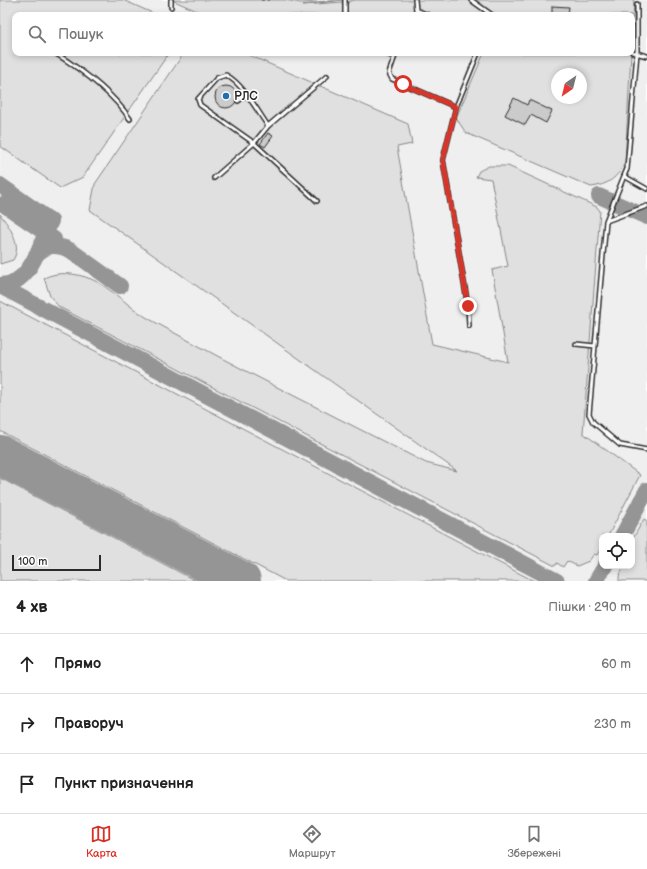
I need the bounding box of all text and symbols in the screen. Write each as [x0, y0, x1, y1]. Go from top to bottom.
search box [12, 12, 635, 56]
icon: search [26, 23, 48, 45]
text: Пошук [58, 25, 104, 44]
north arrow [551, 68, 587, 104]
route start [394, 75, 412, 93]
place label: РЛС [234, 89, 258, 104]
marker: РЛС [221, 91, 231, 101]
route end [459, 297, 477, 315]
map controls [599, 533, 635, 569]
button: locate [599, 533, 635, 569]
scale bar [12, 553, 101, 572]
text: 100 m [18, 555, 47, 568]
text: 4 хв [16, 597, 48, 617]
text: Пішки · 290 m [548, 599, 631, 615]
icon: ahead [16, 653, 38, 675]
text: Прямо [54, 654, 101, 673]
text: 60 m [601, 656, 631, 672]
icon: right [16, 713, 38, 735]
text: Праворуч [54, 714, 124, 733]
text: 230 m [594, 716, 631, 732]
icon: arrive [16, 773, 38, 795]
text: Пункт призначення [54, 774, 194, 793]
tab: Карта [86, 823, 117, 860]
tab: Маршрут [289, 823, 336, 860]
tab: Збережені [507, 823, 561, 860]

